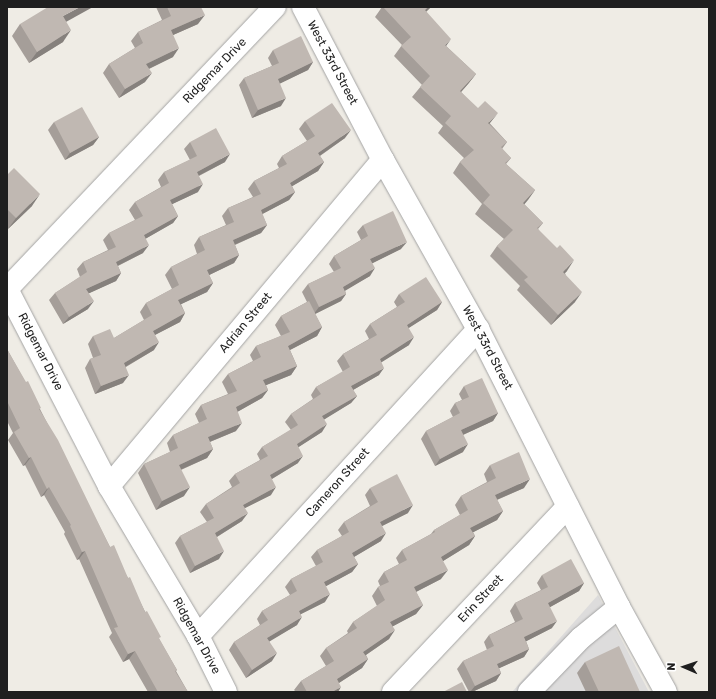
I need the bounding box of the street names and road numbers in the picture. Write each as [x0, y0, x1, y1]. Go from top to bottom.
street label: West 33rd Street [304, 18, 360, 108]
street label: Ridgemar Drive [180, 35, 250, 107]
street label: Adrian Street [217, 290, 275, 356]
street label: West 33rd Street [459, 303, 515, 393]
street label: Ridgemar Drive [14, 311, 66, 393]
street label: Cameron Street [303, 445, 373, 521]
street label: Erin Street [455, 572, 507, 626]
street label: Ridgemar Drive [169, 595, 223, 677]

